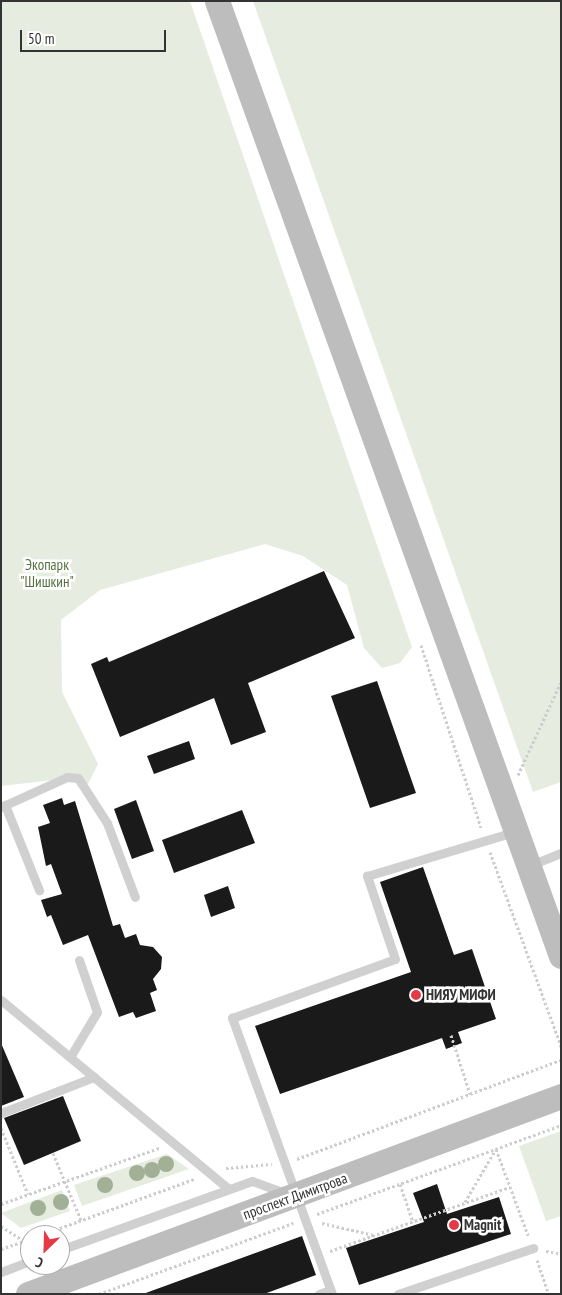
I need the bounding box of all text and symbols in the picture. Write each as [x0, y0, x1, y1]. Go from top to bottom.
scale bar [22, 20, 169, 52]
text: 50 m [28, 29, 54, 48]
park label: Экопарк "Шишкин" [20, 555, 74, 590]
place label: НИЯУ МИФИ [426, 986, 496, 1004]
marker: НИЯУ МИФИ [410, 989, 422, 1001]
street label: проспект Димитрова [240, 1169, 350, 1223]
place label: Magnit [464, 1216, 501, 1234]
marker: Magnit [448, 1219, 460, 1231]
north arrow [20, 1225, 70, 1275]
text: С [33, 1253, 46, 1272]

